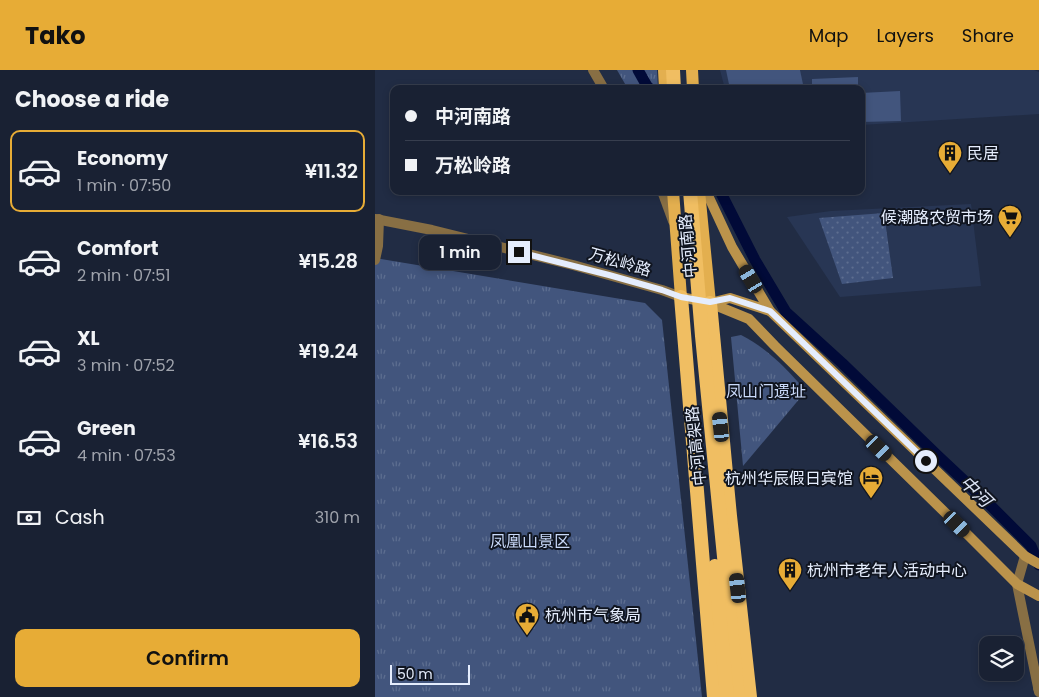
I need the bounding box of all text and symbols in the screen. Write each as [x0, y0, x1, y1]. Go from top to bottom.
text: Tako [25, 19, 86, 52]
text: Map [809, 23, 849, 48]
text: Layers [877, 23, 934, 48]
text: Share [962, 23, 1014, 48]
text: Choose a ride [15, 84, 169, 115]
text: 中河南路 [435, 103, 511, 130]
building icon: 民居 [937, 140, 963, 174]
place label: 民居 [967, 142, 999, 165]
text: Economy [77, 145, 168, 172]
icon: car [17, 149, 62, 194]
text: 万松岭路 [435, 152, 511, 179]
text: ¥11.32 [305, 158, 358, 185]
text: 1 min · 07:50 [77, 174, 171, 197]
supermarket icon: 候潮路农贸市场 [997, 204, 1023, 238]
place label: 候潮路农贸市场 [881, 206, 993, 229]
street label: 中河南路 [674, 213, 702, 279]
callout: 1 min [419, 234, 501, 270]
text: Comfort [77, 235, 159, 262]
icon: car [17, 239, 62, 284]
text: 1 min [439, 241, 481, 264]
route end [508, 241, 530, 263]
street label: 万松岭路 [586, 242, 654, 282]
text: ¥15.28 [299, 248, 358, 275]
car [736, 262, 765, 296]
text: 2 min · 07:51 [77, 264, 170, 287]
text: XL [77, 325, 100, 352]
icon: car [17, 329, 62, 374]
text: ¥19.24 [299, 338, 358, 365]
text: 3 min · 07:52 [77, 354, 175, 377]
park label: 凤山门遗址 [726, 380, 806, 403]
street label: 中河高架路 [680, 405, 712, 487]
car [711, 411, 730, 443]
text: Green [77, 415, 136, 442]
icon: car [17, 419, 62, 464]
text: ¥16.53 [298, 428, 358, 455]
car [863, 432, 895, 464]
text: 4 min · 07:53 [77, 444, 176, 467]
route start [915, 450, 937, 472]
hotel icon: 杭州华辰假日宾馆 [858, 465, 884, 499]
place label: 杭州华辰假日宾馆 [725, 467, 853, 490]
water label: 中河 [954, 470, 1000, 515]
icon: cash [15, 504, 43, 532]
text: Cash [55, 504, 105, 531]
text: 310 m [315, 506, 360, 529]
car [940, 508, 973, 540]
park label: 凤凰山景区 [490, 530, 570, 553]
building icon: 杭州市老年人活动中心 [777, 557, 803, 591]
place label: 杭州市老年人活动中心 [807, 559, 967, 582]
car [728, 572, 747, 604]
public building icon: 杭州市气象局 [514, 602, 540, 636]
place label: 杭州市气象局 [545, 604, 641, 627]
button: Confirm [15, 629, 360, 687]
map controls [979, 636, 1024, 681]
button: layers [979, 636, 1024, 681]
scale bar [390, 662, 470, 685]
text: 50 m [397, 664, 433, 684]

